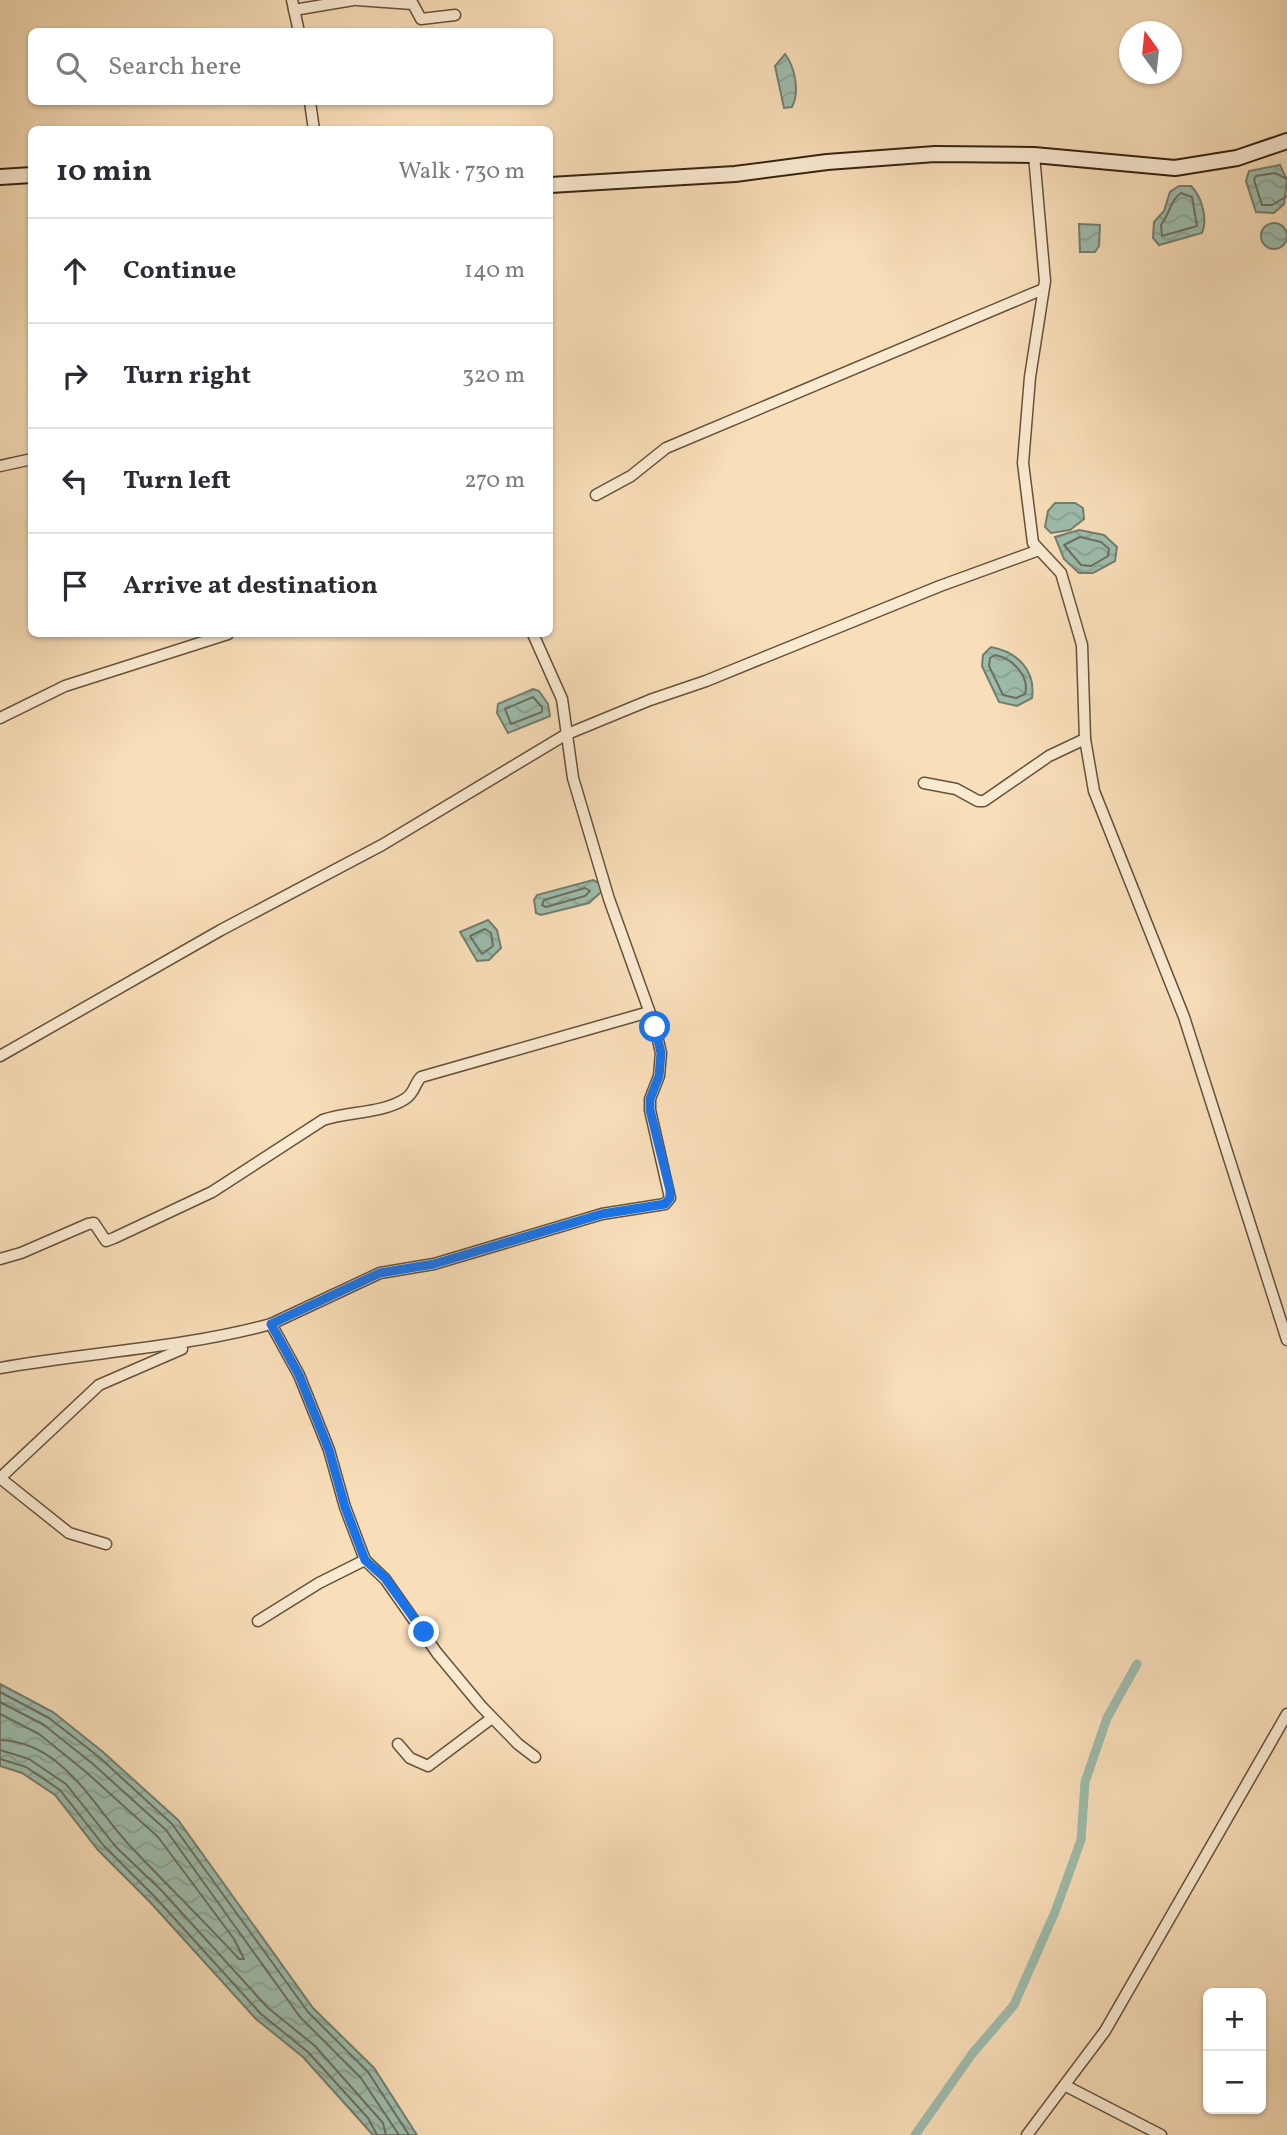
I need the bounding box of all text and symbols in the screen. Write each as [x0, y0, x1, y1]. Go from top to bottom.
north arrow [1119, 21, 1182, 84]
search box [28, 28, 553, 105]
icon: search [52, 48, 90, 86]
text: Search here [108, 49, 241, 85]
text: 10 min [56, 151, 152, 193]
text: Walk · 730 m [398, 156, 525, 188]
icon: ahead [56, 252, 94, 290]
text: Continue [123, 253, 236, 289]
text: 140 m [464, 255, 525, 287]
icon: right [56, 357, 94, 395]
text: Turn right [123, 358, 251, 394]
text: 320 m [462, 360, 525, 392]
icon: left [56, 462, 94, 500]
text: Turn left [123, 463, 231, 499]
text: 270 m [464, 465, 525, 497]
icon: arrive [56, 567, 94, 605]
text: Arrive at destination [123, 568, 378, 604]
route start [639, 1011, 670, 1042]
route end [408, 1616, 439, 1647]
map controls [1203, 1988, 1266, 2114]
button: + [1203, 1988, 1266, 2051]
button: − [1203, 2051, 1266, 2114]

